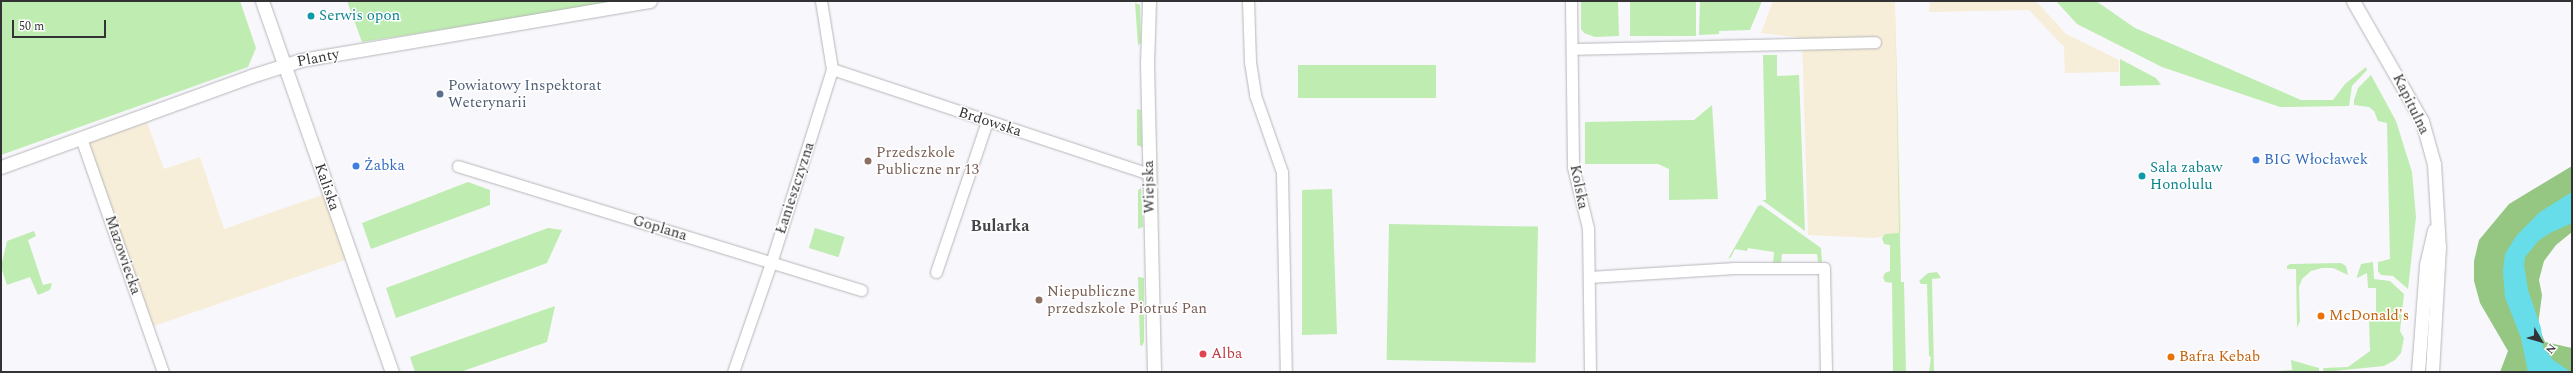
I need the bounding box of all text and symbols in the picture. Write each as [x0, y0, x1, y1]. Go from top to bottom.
place label: Serwis opon [319, 7, 400, 25]
marker: Serwis opon [306, 11, 316, 21]
scale bar [14, 12, 108, 38]
text: 50 m [19, 17, 44, 36]
street label: Planty [295, 45, 341, 71]
street label: Kapitulna [2389, 71, 2433, 137]
place label: Powiatowy Inspektorat Weterynarii [448, 76, 601, 111]
marker: Powiatowy Inspektorat Weterynarii [435, 89, 445, 99]
street label: Brdowska [956, 103, 1024, 141]
street label: Łanieszczyzna [772, 140, 818, 236]
place label: Przedszkole Publiczne nr 13 [876, 143, 979, 178]
place label: BIG Włocławek [2264, 151, 2368, 169]
marker: BIG Włocławek [2251, 155, 2261, 165]
marker: Przedszkole Publiczne nr 13 [863, 156, 873, 166]
place label: Żabka [364, 157, 405, 175]
place label: Sala zabaw Honolulu [2150, 158, 2223, 193]
street label: Wiejska [1140, 160, 1158, 214]
street label: Kaliska [311, 161, 343, 213]
marker: Żabka [351, 161, 361, 171]
street label: Kolska [1566, 163, 1592, 211]
marker: Sala zabaw Honolulu [2137, 171, 2147, 181]
street label: Goplana [631, 211, 689, 245]
street label: Mazowiecka [101, 213, 145, 297]
district label: Bularka [971, 216, 1029, 236]
place label: Niepubliczne przedszkole Piotruś Pan [1047, 282, 1207, 317]
marker: Niepubliczne przedszkole Piotruś Pan [1034, 295, 1044, 305]
place label: McDonald's [2329, 307, 2409, 325]
marker: McDonald's [2316, 311, 2326, 321]
north arrow [2521, 321, 2561, 361]
text: N [2541, 340, 2560, 357]
place label: Alba [1211, 345, 1242, 363]
place label: Bafra Kebab [2179, 348, 2260, 366]
marker: Alba [1198, 349, 1208, 359]
marker: Bafra Kebab [2166, 352, 2176, 362]

